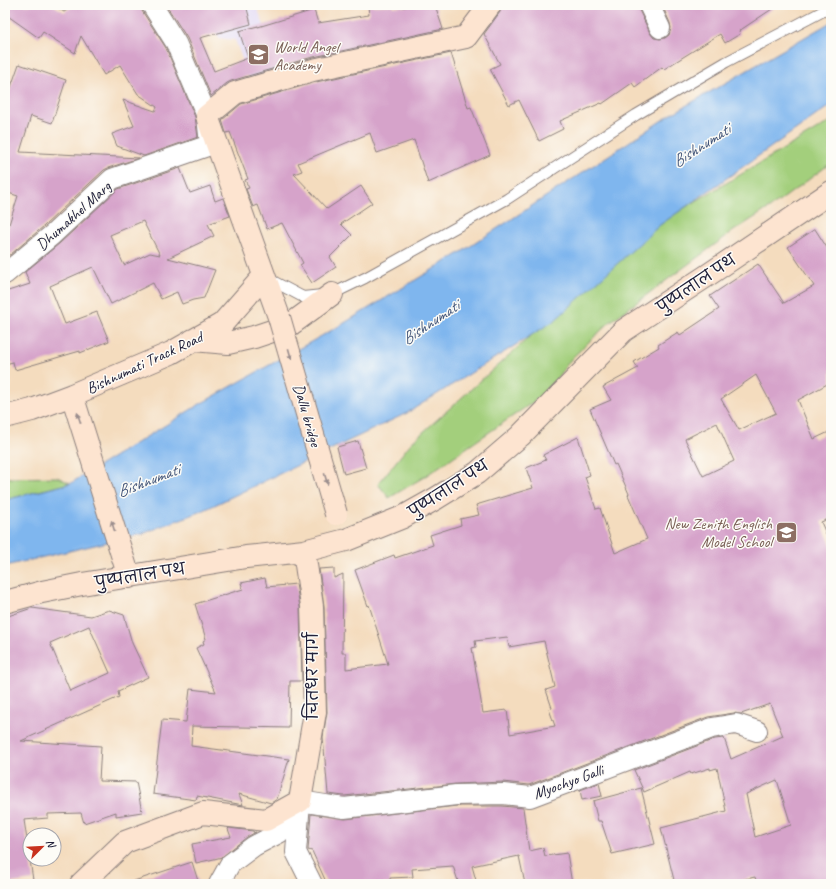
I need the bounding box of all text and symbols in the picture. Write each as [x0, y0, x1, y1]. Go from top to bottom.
place label: World Angel Academy [274, 37, 342, 75]
school or university icon: World Angel Academy [245, 42, 271, 68]
water label: Bishnumati [668, 116, 738, 172]
street label: Dhumakhel Marg [32, 176, 116, 255]
street label: पुष्पलाल पथ [652, 249, 742, 320]
water label: Bishnumati [397, 293, 467, 349]
street label: Bishnumati Track Road [83, 326, 208, 399]
one-way arrow [287, 349, 293, 361]
street label: Dallu bridge [289, 382, 326, 451]
one-way arrow [76, 412, 82, 424]
street label: पुष्पलाल पथ [404, 455, 494, 524]
water label: Bishnumati [114, 457, 187, 502]
one-way arrow [323, 473, 329, 485]
place label: New Zenith English Model School [665, 514, 775, 552]
one-way arrow [110, 519, 116, 531]
school or university icon: New Zenith English Model School [774, 519, 800, 545]
street label: पुष्पलाल पथ [93, 559, 188, 595]
street label: चितधर मार्ग [301, 631, 323, 721]
street label: Myochyo Galli [531, 759, 608, 804]
north arrow [22, 827, 62, 867]
text: N [43, 837, 60, 851]

